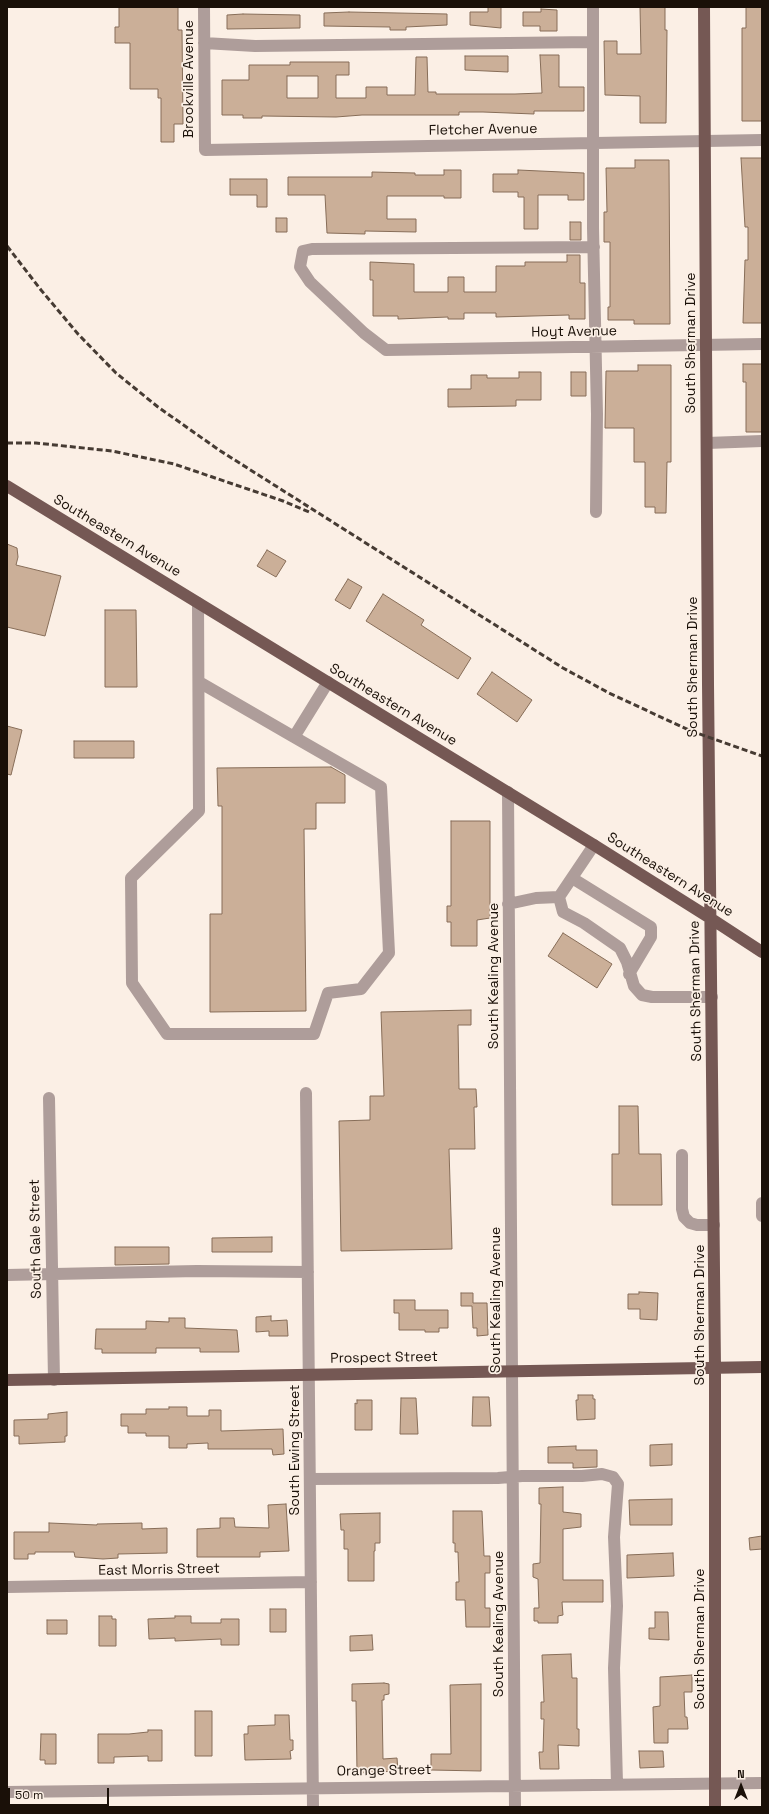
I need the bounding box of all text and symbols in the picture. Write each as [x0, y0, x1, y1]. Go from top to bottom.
street label: Brookville Avenue [181, 20, 197, 138]
street label: Fletcher Avenue [428, 121, 538, 139]
street label: South Sherman Drive [683, 273, 699, 413]
street label: Hoyt Avenue [531, 323, 617, 341]
street label: Southeastern Avenue [50, 491, 184, 581]
street label: South Sherman Drive [685, 597, 701, 737]
street label: Southeastern Avenue [326, 660, 460, 750]
street label: Southeastern Avenue [604, 829, 736, 921]
street label: South Kealing Avenue [486, 903, 502, 1049]
street label: South Sherman Drive [686, 920, 706, 1062]
street label: South Gale Street [27, 1179, 45, 1299]
street label: South Kealing Avenue [488, 1227, 504, 1373]
street label: South Sherman Drive [692, 1245, 708, 1385]
street label: Prospect Street [330, 1349, 438, 1367]
street label: South Ewing Street [287, 1385, 303, 1515]
street label: South Kealing Avenue [491, 1551, 507, 1697]
street label: East Morris Street [98, 1561, 220, 1579]
street label: South Sherman Drive [692, 1569, 708, 1709]
street label: Orange Street [337, 1762, 431, 1780]
north arrow [721, 1766, 761, 1806]
text: N [737, 1767, 745, 1781]
scale bar [10, 1780, 111, 1806]
text: 50 m [15, 1787, 43, 1803]

